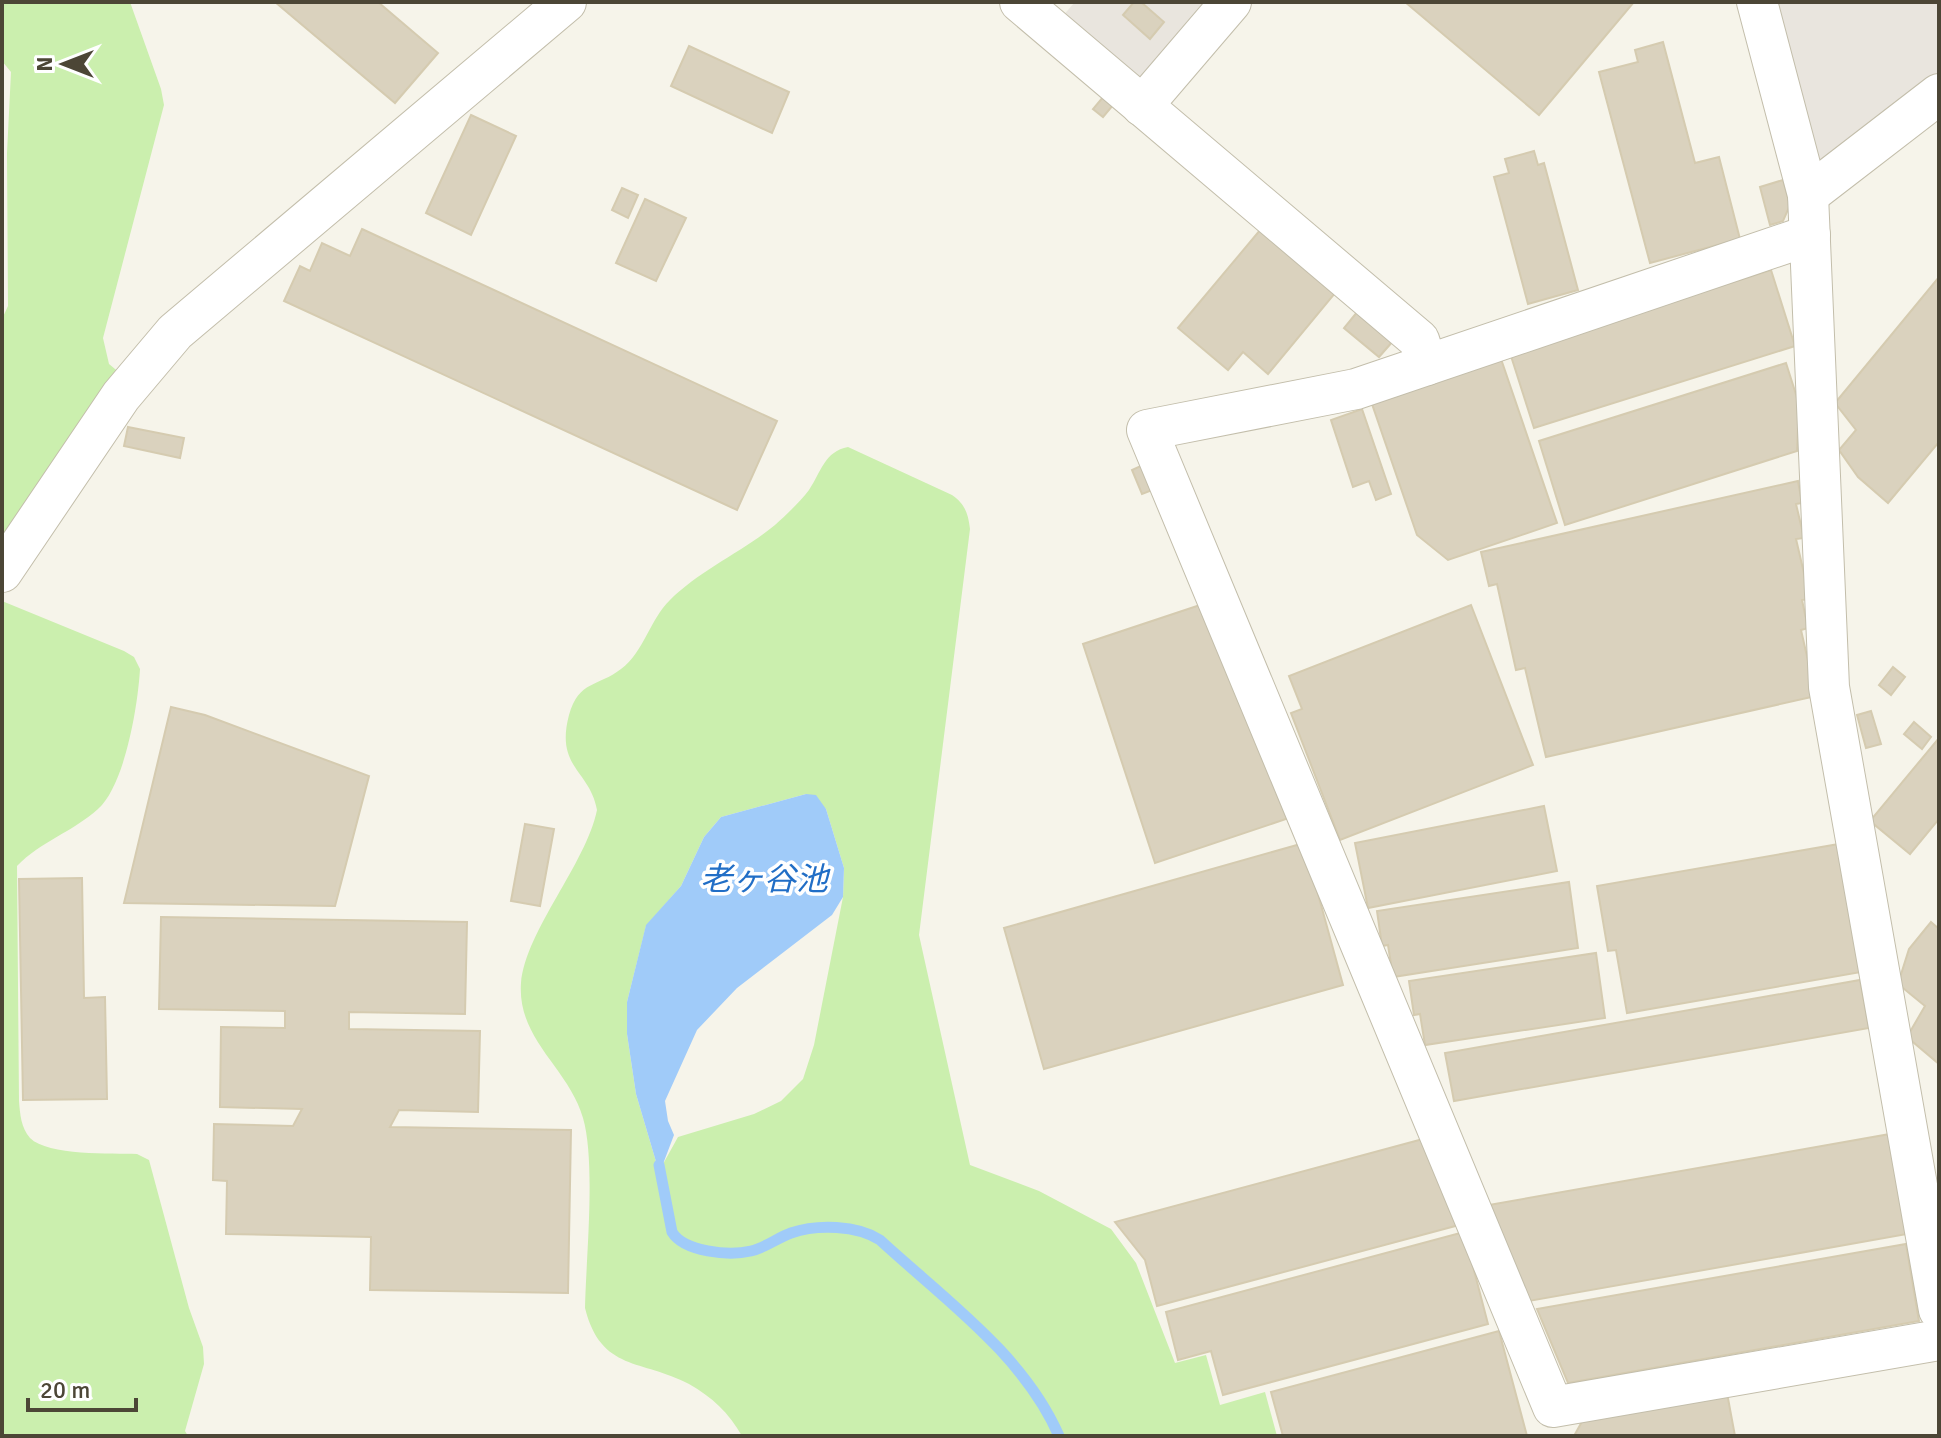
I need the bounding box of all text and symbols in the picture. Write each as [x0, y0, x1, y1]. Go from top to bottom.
north arrow [24, 24, 104, 104]
text: N [31, 56, 58, 72]
water label: 老ヶ谷池 [700, 860, 831, 899]
scale bar [28, 1362, 136, 1412]
text: 20 m [40, 1375, 90, 1405]

